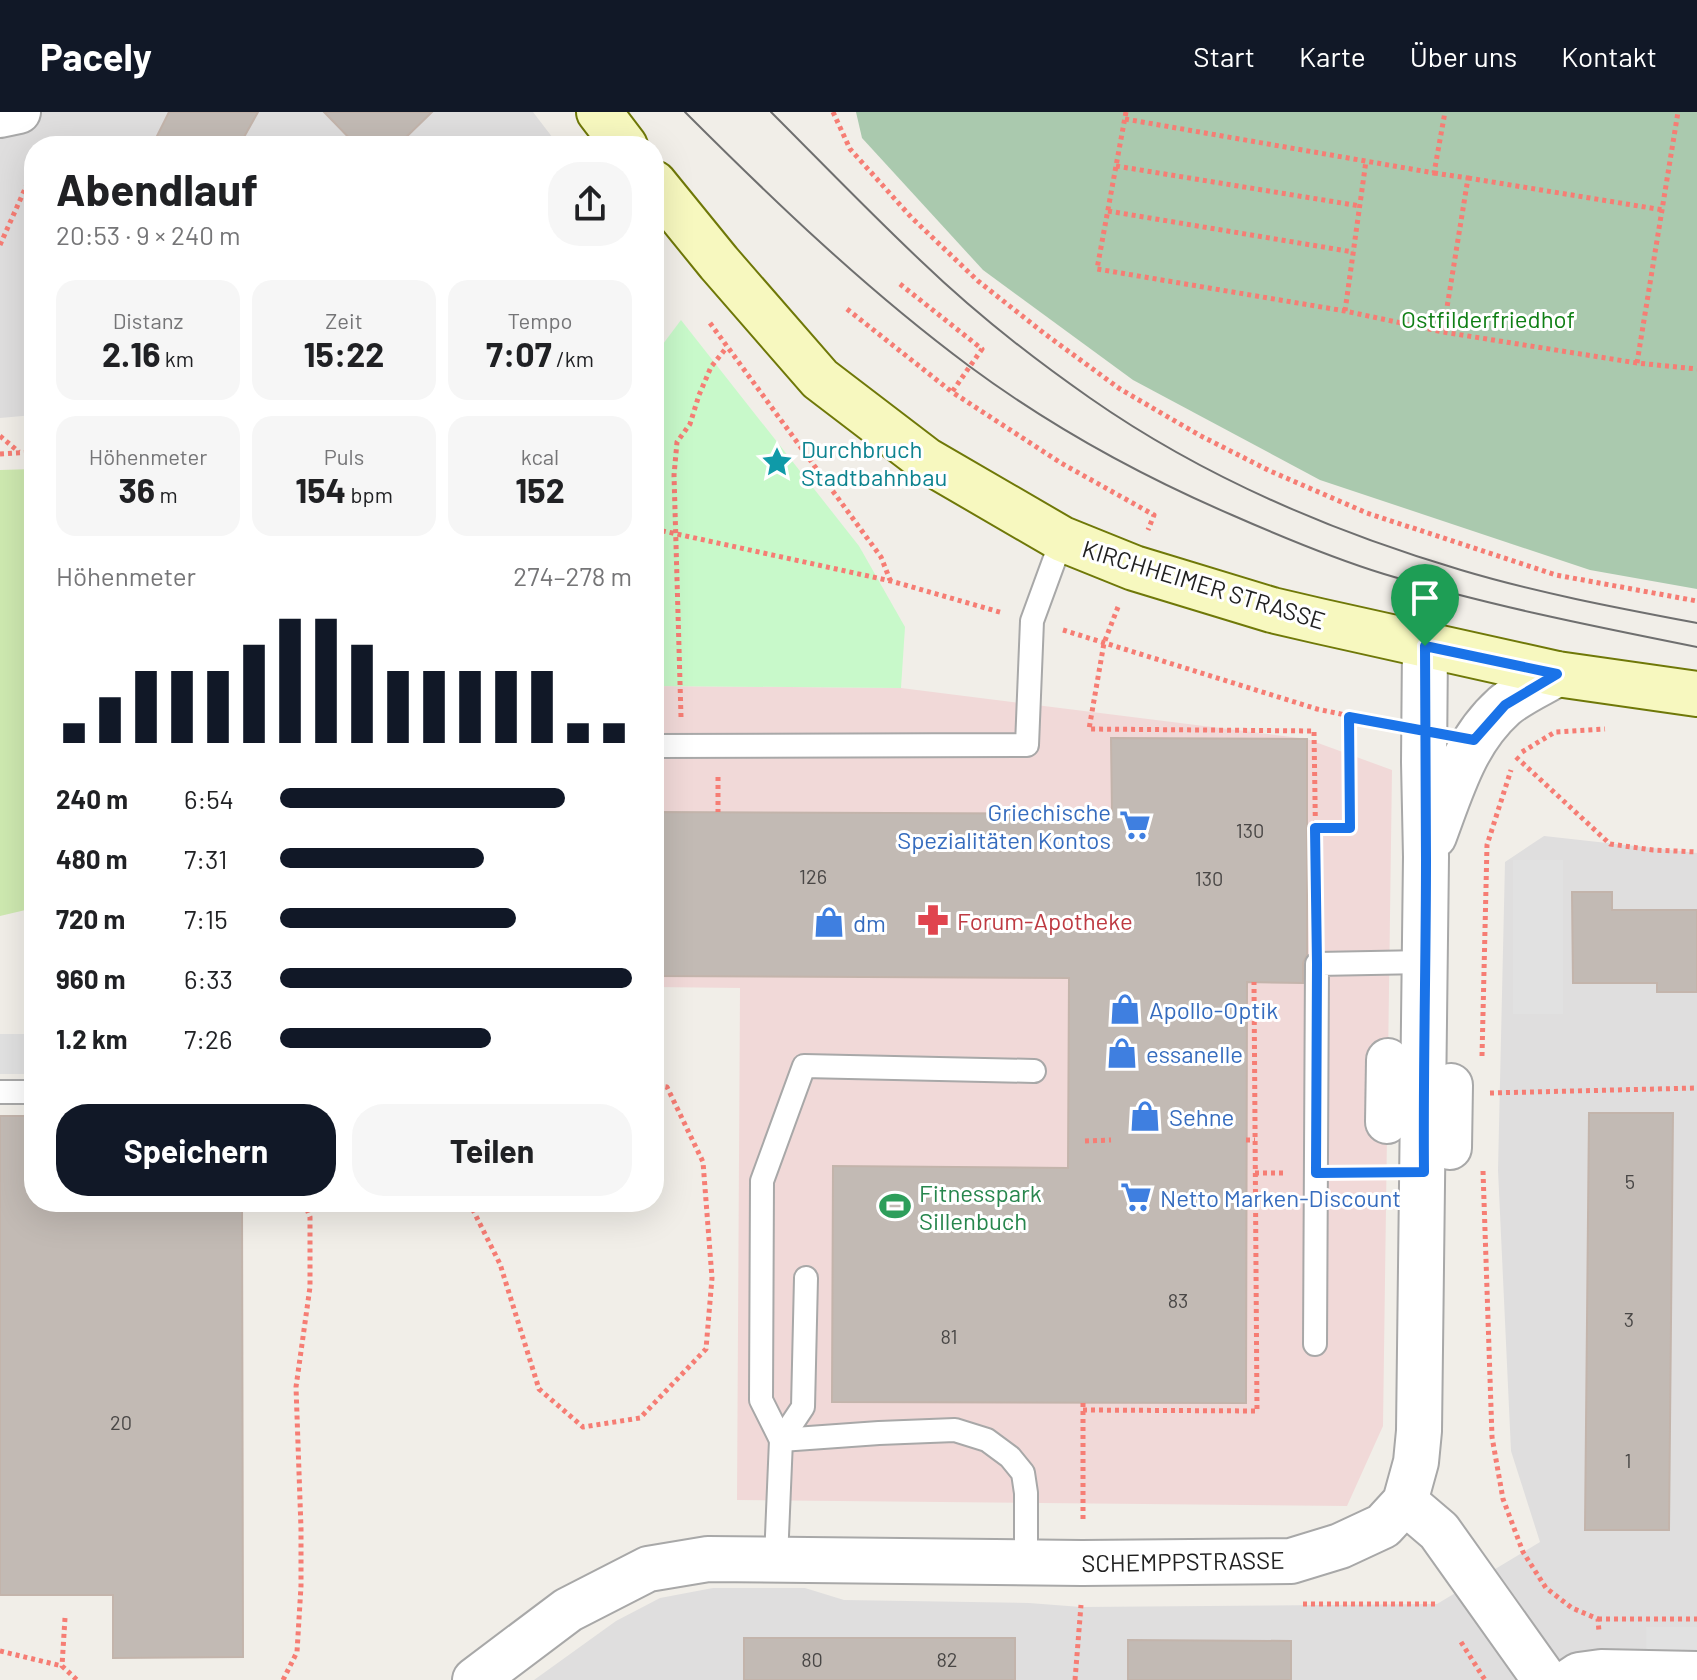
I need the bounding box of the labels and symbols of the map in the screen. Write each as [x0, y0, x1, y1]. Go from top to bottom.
park label: Ostfilderfriedhof [1401, 304, 1575, 333]
place label: Durchbruch Stadtbahnbau [801, 434, 947, 491]
place icon: Durchbruch Stadtbahnbau [760, 445, 794, 479]
street label: KIRCHHEIMER STRASSE [1079, 533, 1329, 635]
pin [1391, 564, 1459, 646]
place label: Griechische Spezialitäten Kontos [897, 797, 1111, 854]
supermarket icon: Griechische Spezialitäten Kontos [1118, 808, 1152, 842]
house number: 130 [1236, 818, 1264, 842]
house number: 126 [799, 864, 827, 888]
house number: 130 [1195, 866, 1223, 890]
pharmacy icon: Forum-Apotheke [916, 903, 950, 937]
shop icon: dm [812, 905, 846, 939]
place label: Forum-Apotheke [957, 906, 1133, 935]
place label: dm [853, 908, 886, 937]
shop icon: Apollo-Optik [1108, 992, 1142, 1026]
place label: Apollo-Optik [1149, 995, 1278, 1024]
shop icon: essanelle [1105, 1036, 1139, 1070]
place label: essanelle [1146, 1039, 1243, 1068]
shop icon: Sehne [1128, 1099, 1162, 1133]
place label: Sehne [1169, 1102, 1234, 1131]
house number: 5 [1625, 1169, 1635, 1193]
place label: Fitnesspark Sillenbuch [919, 1178, 1042, 1235]
supermarket icon: Netto Marken-Discount [1119, 1180, 1153, 1214]
place label: Netto Marken-Discount [1160, 1183, 1401, 1212]
sports icon: Fitnesspark Sillenbuch [878, 1189, 912, 1223]
house number: 83 [1168, 1288, 1188, 1312]
house number: 3 [1624, 1307, 1634, 1331]
house number: 81 [941, 1324, 957, 1348]
house number: 20 [110, 1410, 132, 1434]
house number: 1 [1625, 1448, 1632, 1472]
street label: SCHEMPPSTRASSE [1081, 1545, 1285, 1577]
house number: 80 [801, 1647, 823, 1671]
house number: 82 [936, 1647, 958, 1671]

